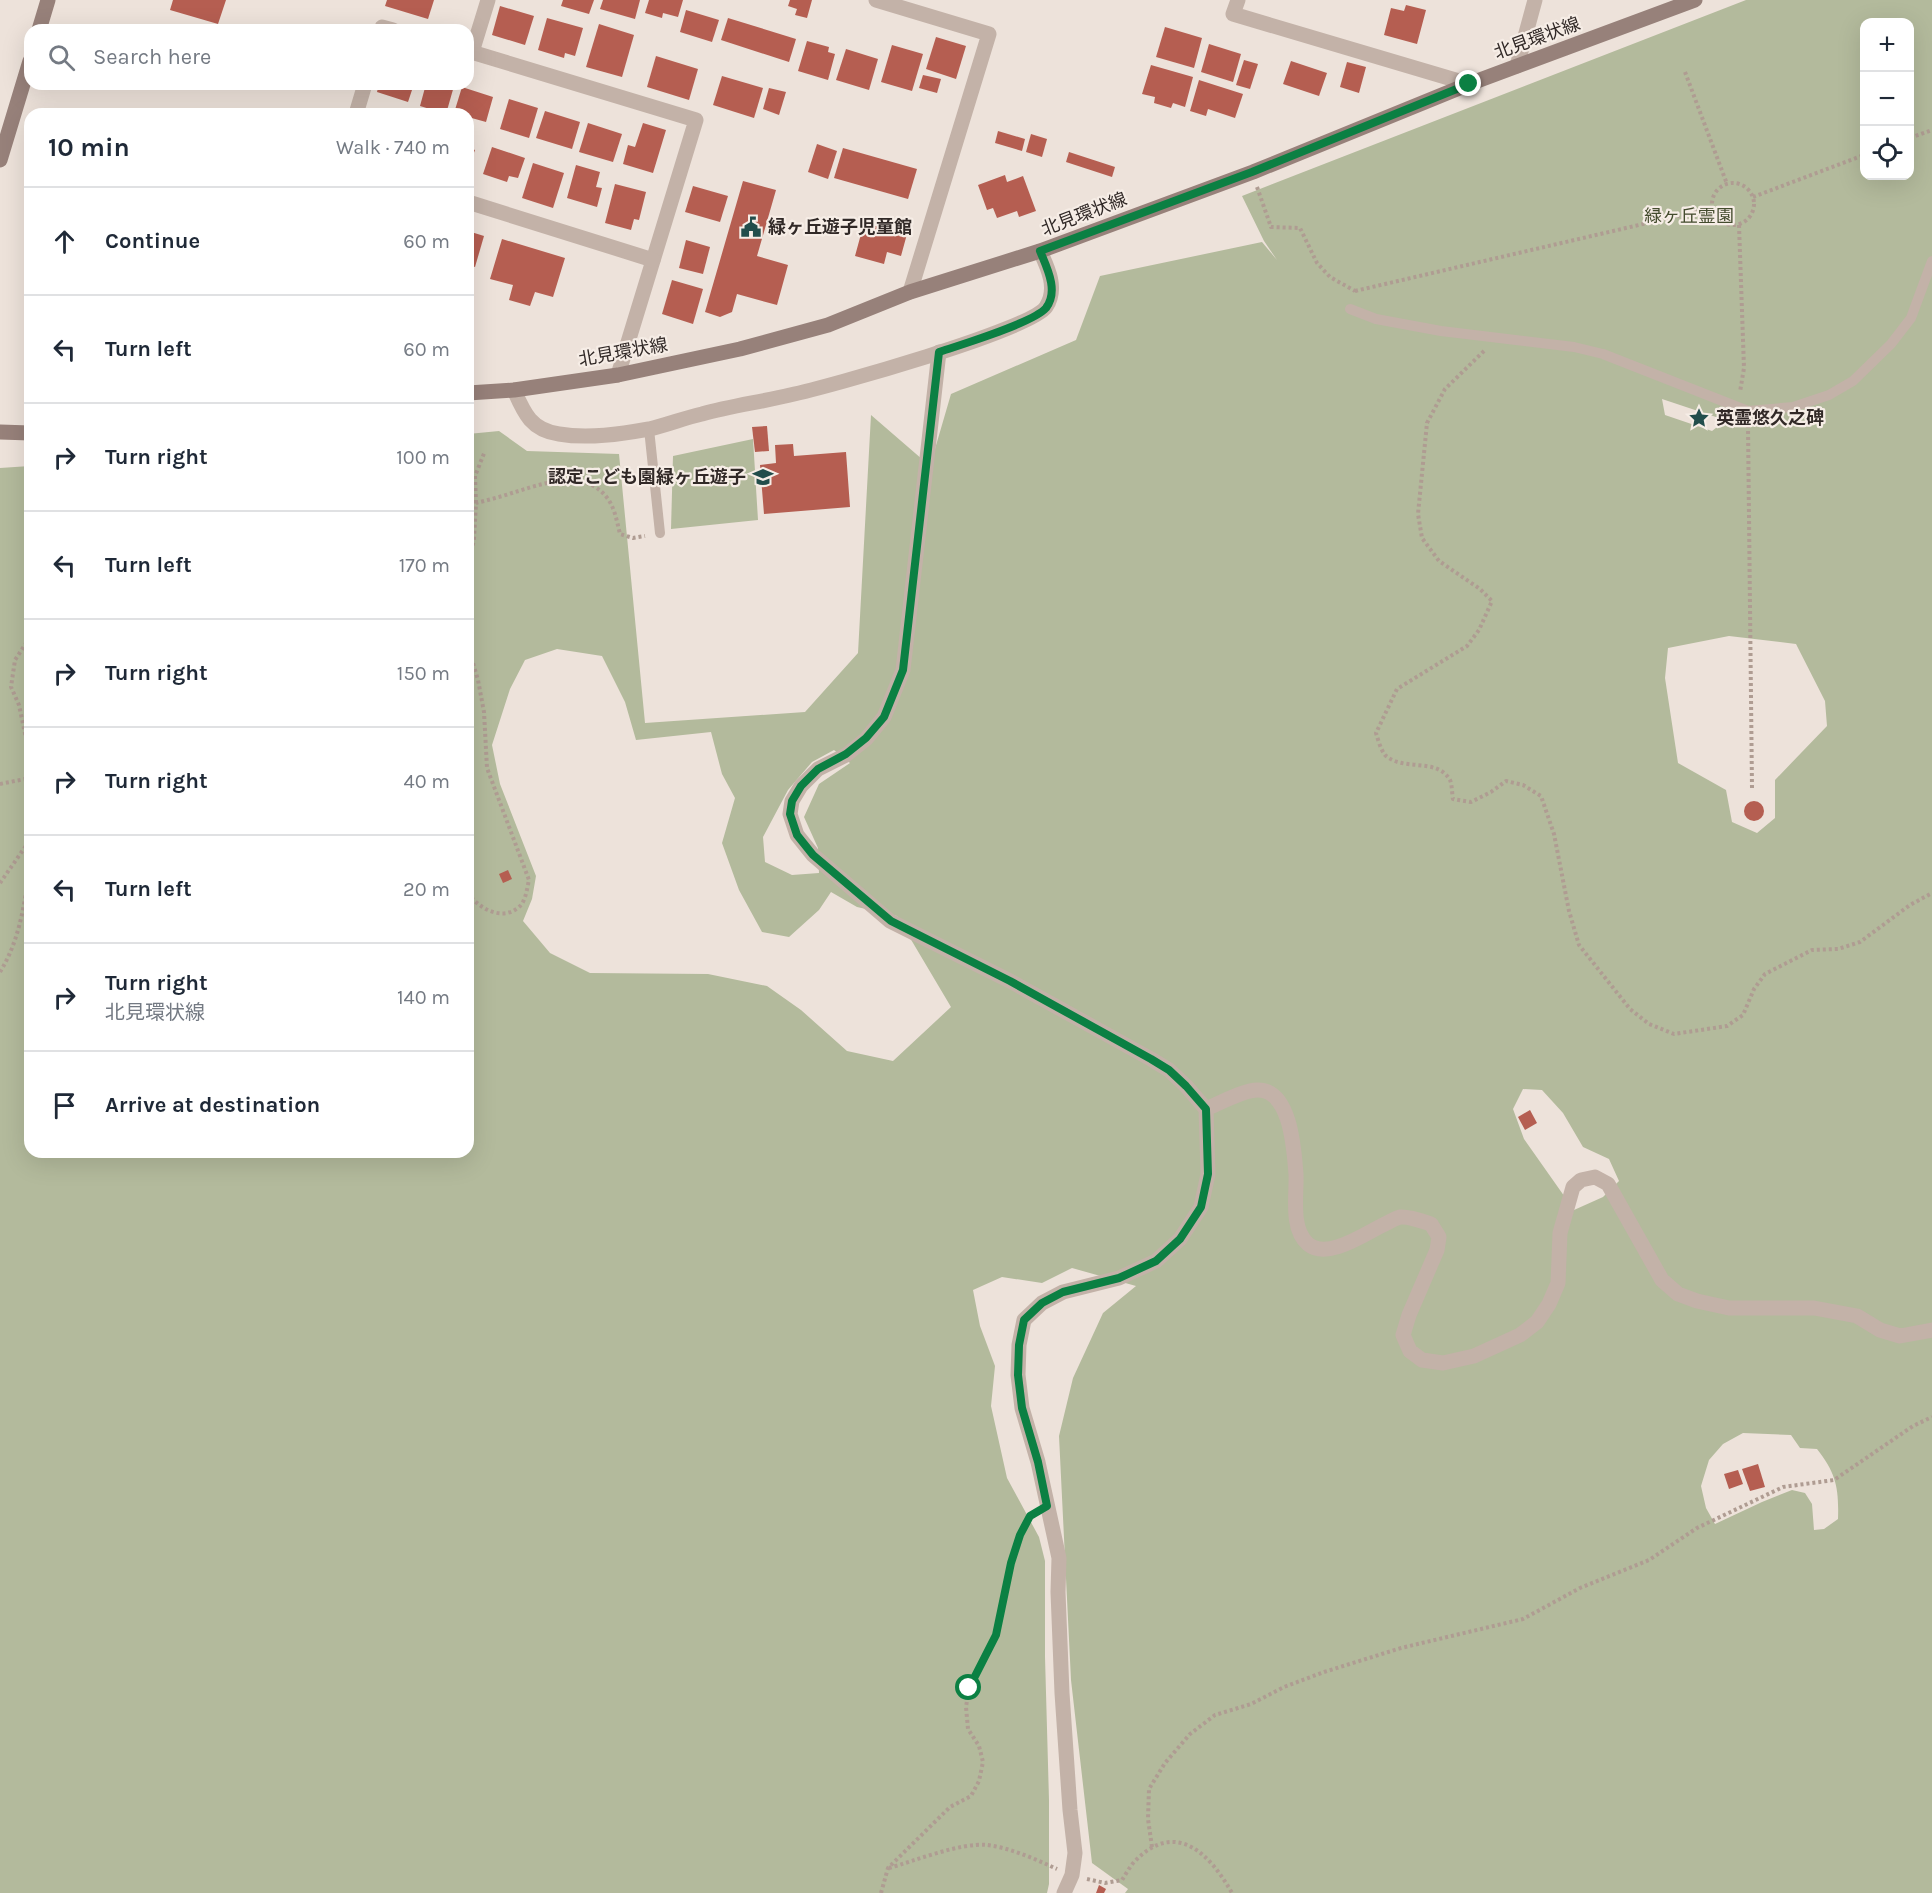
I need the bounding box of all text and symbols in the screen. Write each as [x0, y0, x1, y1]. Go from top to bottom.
street label: 北見環状線 [1491, 12, 1583, 64]
map controls [1860, 18, 1914, 180]
button: + [1860, 18, 1914, 72]
search box [24, 24, 474, 90]
icon: search [45, 41, 78, 74]
text: Search here [93, 44, 211, 70]
route end [1455, 70, 1481, 96]
button: − [1860, 72, 1914, 126]
button: locate [1860, 126, 1914, 180]
text: 10 min [48, 132, 130, 163]
text: Walk · 740 m [336, 136, 450, 159]
street label: 北見環状線 [1038, 188, 1130, 240]
park label: 緑ヶ丘霊園 [1644, 205, 1734, 227]
public building icon: 緑ヶ丘遊子児童館 [739, 215, 763, 239]
place label: 緑ヶ丘遊子児童館 [768, 216, 912, 238]
icon: ahead [48, 225, 81, 258]
text: Continue [105, 228, 200, 254]
text: 60 m [403, 230, 450, 253]
icon: left [48, 333, 81, 366]
street label: 北見環状線 [577, 333, 669, 371]
text: Turn left [105, 336, 192, 362]
text: 60 m [403, 338, 450, 361]
place icon: 英霊悠久之碑 [1687, 406, 1711, 430]
place label: 英霊悠久之碑 [1716, 407, 1824, 429]
icon: right [48, 441, 81, 474]
text: Turn right [105, 444, 208, 470]
text: 100 m [396, 446, 450, 469]
school or university icon: 認定こども園緑ヶ丘遊子 [751, 465, 775, 489]
place label: 認定こども園緑ヶ丘遊子 [548, 466, 746, 488]
icon: left [48, 549, 81, 582]
text: Turn left [105, 552, 192, 578]
text: 170 m [399, 554, 450, 577]
icon: right [48, 657, 81, 690]
text: Turn right [105, 660, 208, 686]
text: 150 m [397, 662, 450, 685]
icon: right [48, 765, 81, 798]
text: Turn right [105, 768, 208, 794]
text: 40 m [404, 770, 450, 793]
icon: left [48, 873, 81, 906]
text: Turn left [105, 876, 192, 902]
text: 20 m [403, 878, 450, 901]
text: Turn right [105, 970, 208, 996]
icon: right [48, 981, 81, 1014]
text: 140 m [397, 986, 450, 1009]
text: 北見環状線 [105, 1001, 205, 1024]
icon: arrive [48, 1089, 81, 1122]
text: Arrive at destination [105, 1092, 320, 1118]
route start [955, 1674, 981, 1700]

